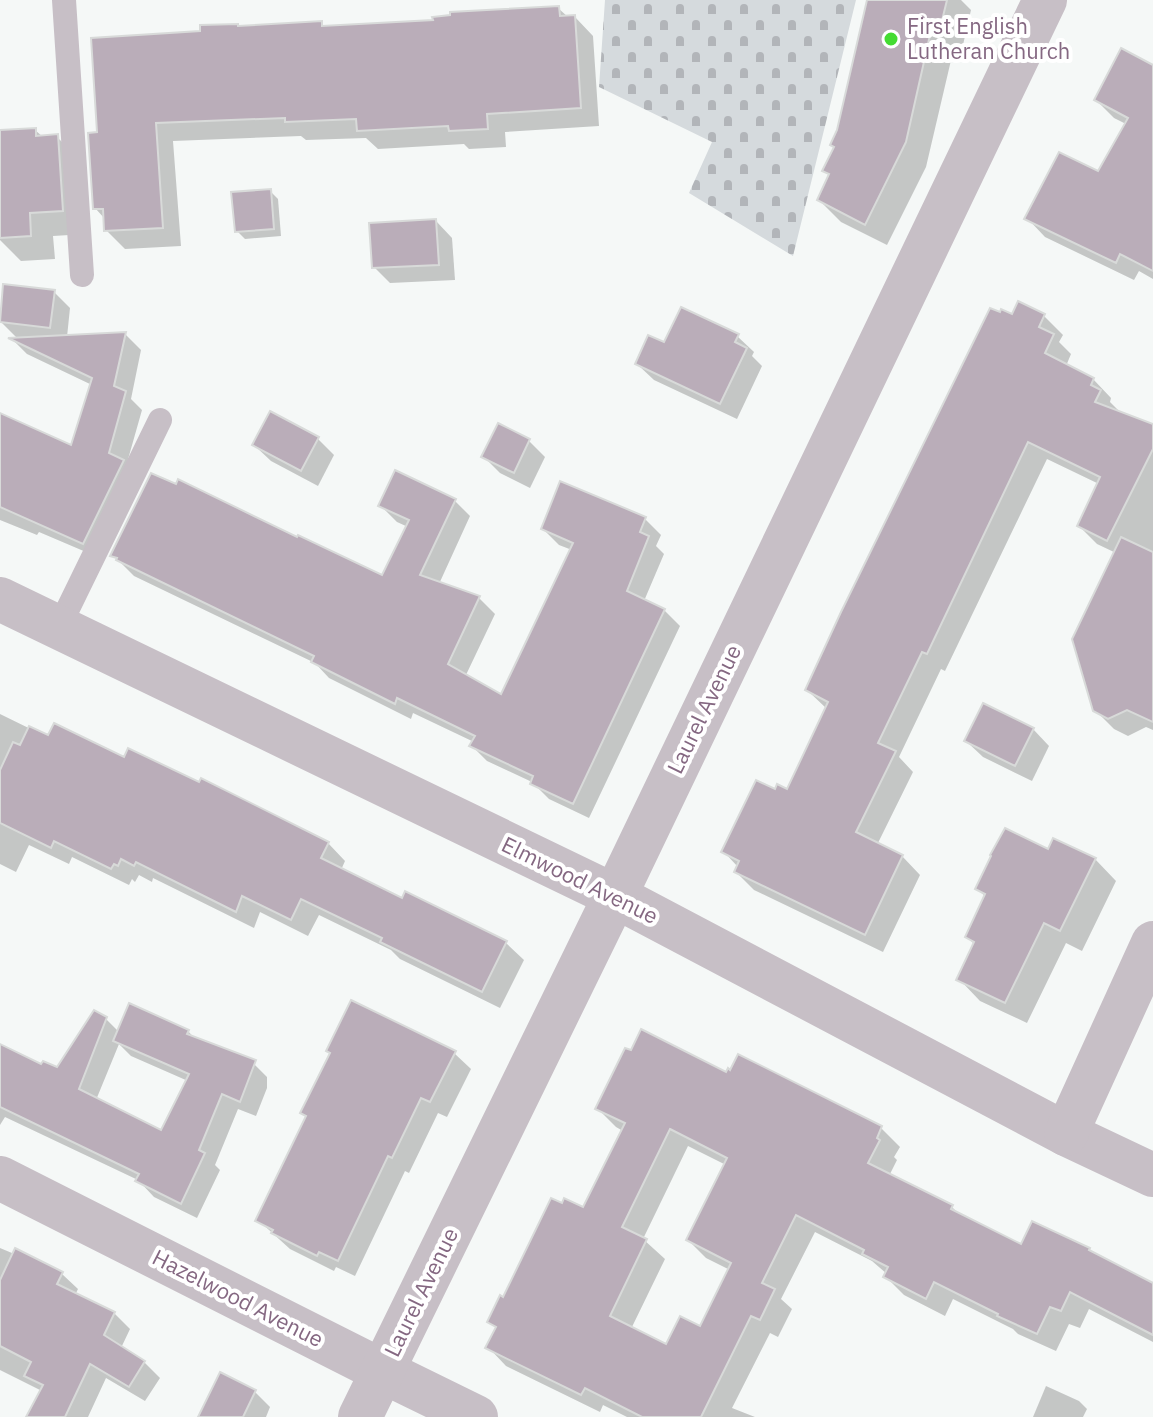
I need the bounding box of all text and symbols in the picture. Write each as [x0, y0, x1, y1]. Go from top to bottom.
place label: First English Lutheran Church [907, 11, 1070, 65]
marker: First English Lutheran Church [882, 30, 900, 48]
street label: Laurel Avenue [660, 640, 747, 778]
street label: Elmwood Avenue [497, 829, 663, 930]
street label: Laurel Avenue [377, 1223, 464, 1361]
street label: Hazelwood Avenue [148, 1242, 329, 1353]

